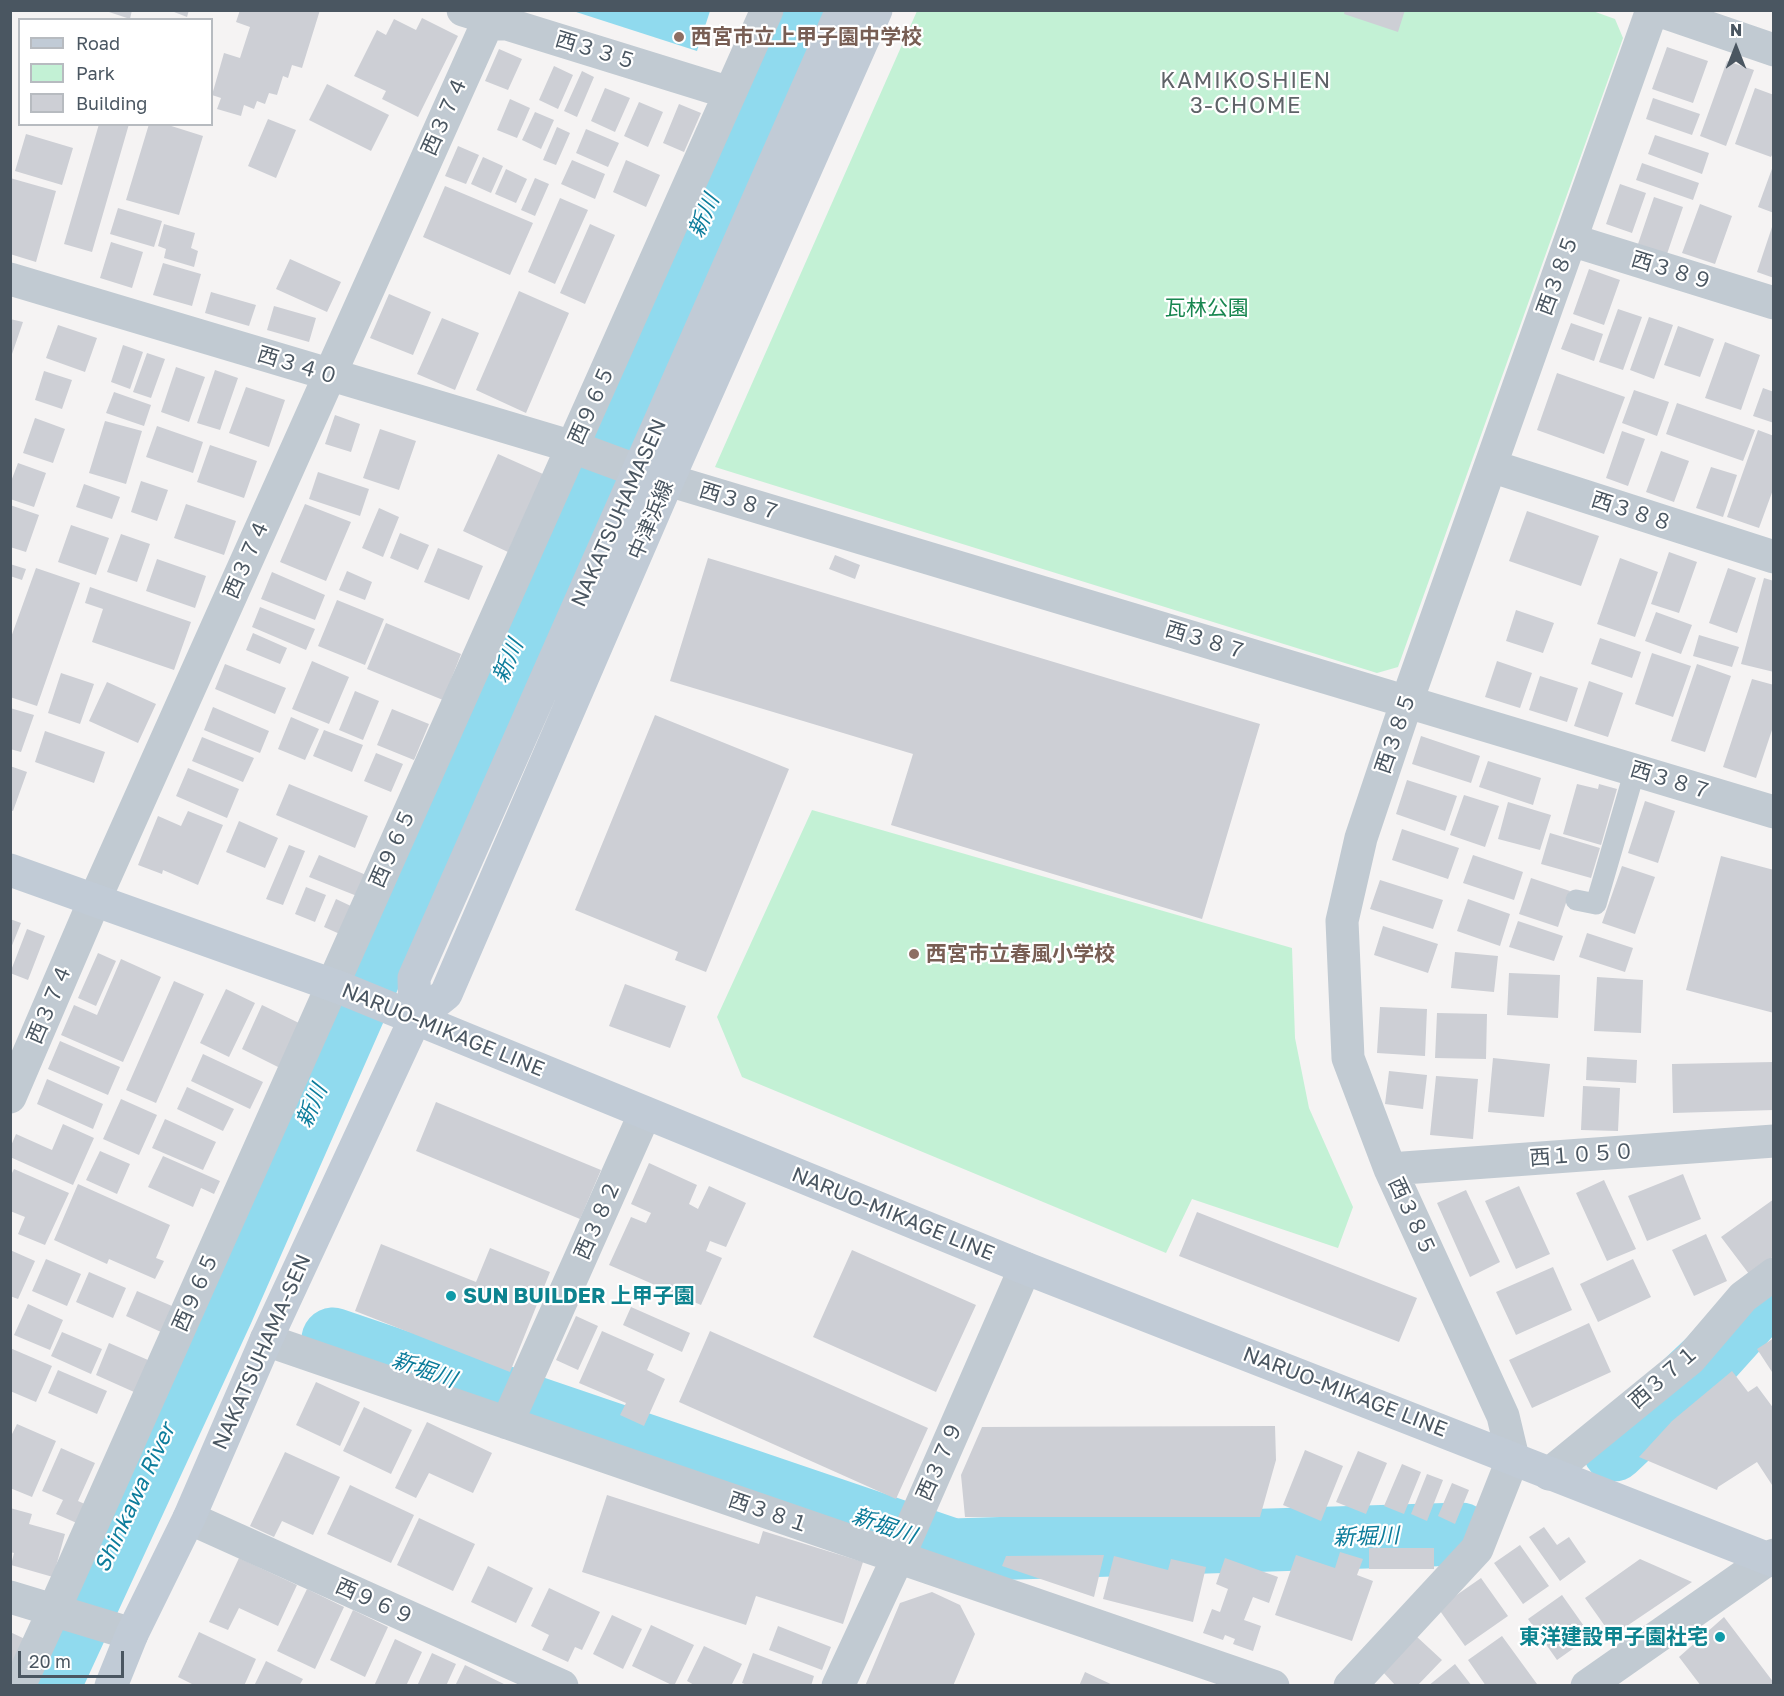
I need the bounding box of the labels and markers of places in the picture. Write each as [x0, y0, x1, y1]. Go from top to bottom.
place label: 西宮市立上甲子園中学校 [691, 24, 922, 50]
marker: 西宮市立上甲子園中学校 [672, 30, 686, 44]
place label: 西宮市立春風小学校 [926, 941, 1115, 967]
marker: 西宮市立春風小学校 [907, 947, 921, 961]
place label: SUN BUILDER 上甲子園 [463, 1283, 695, 1309]
marker: SUN BUILDER 上甲子園 [444, 1289, 458, 1303]
place label: 東洋建設甲子園社宅 [1519, 1624, 1708, 1650]
marker: 東洋建設甲子園社宅 [1713, 1630, 1727, 1644]

